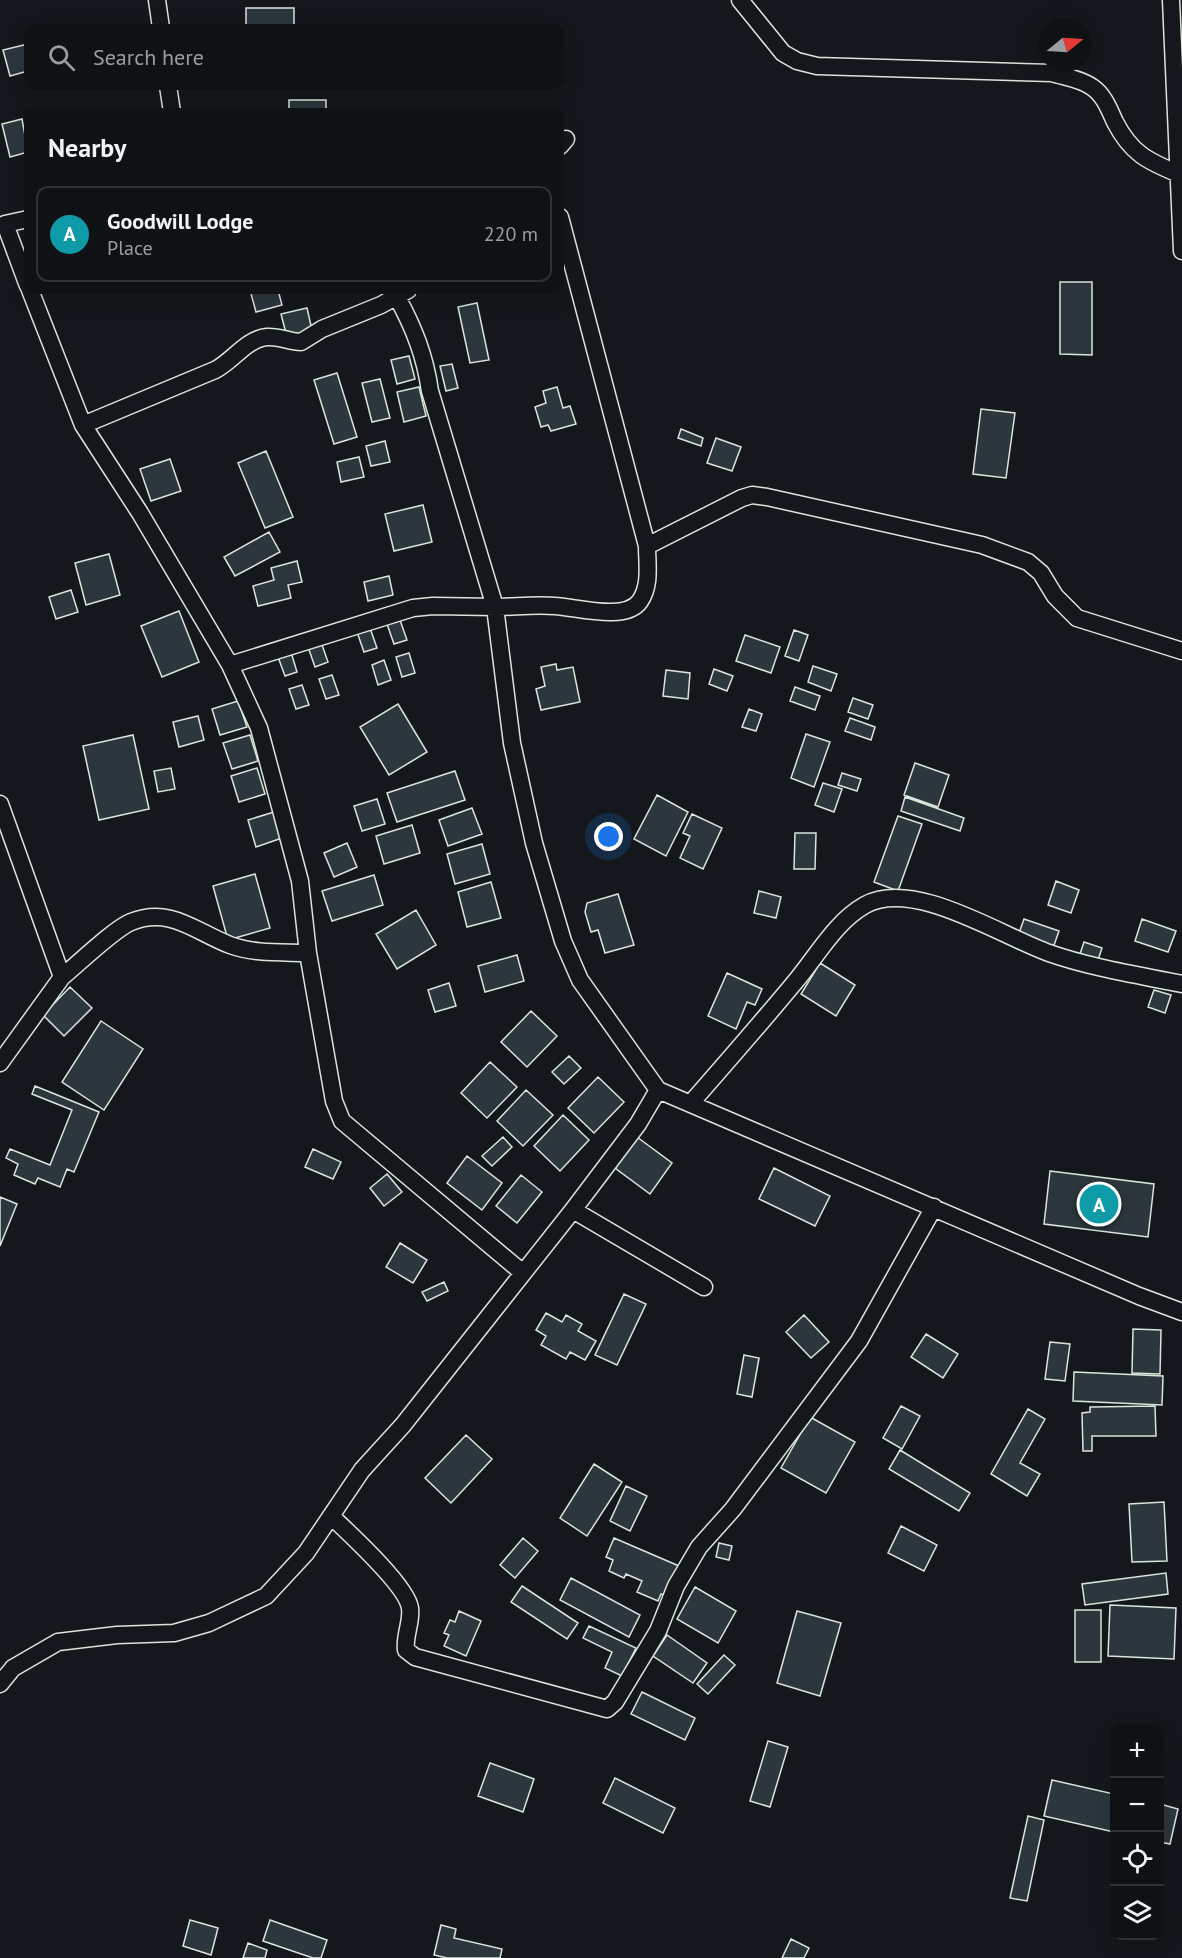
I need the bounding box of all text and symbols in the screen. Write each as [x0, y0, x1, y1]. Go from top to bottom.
north arrow [1038, 18, 1092, 72]
search box [24, 24, 564, 90]
icon: search [45, 41, 78, 74]
text: Search here [93, 43, 204, 71]
text: Nearby [48, 131, 126, 164]
text: Goodwill Lodge [107, 207, 253, 235]
text: A [63, 221, 76, 247]
text: 220 m [484, 221, 538, 247]
text: Place [107, 235, 153, 261]
your location [594, 822, 623, 851]
pin: A [1080, 1182, 1118, 1226]
map controls [1110, 1724, 1164, 1940]
button: + [1110, 1724, 1164, 1778]
button: − [1110, 1778, 1164, 1832]
button: locate [1110, 1832, 1164, 1886]
button: layers [1110, 1886, 1164, 1940]

